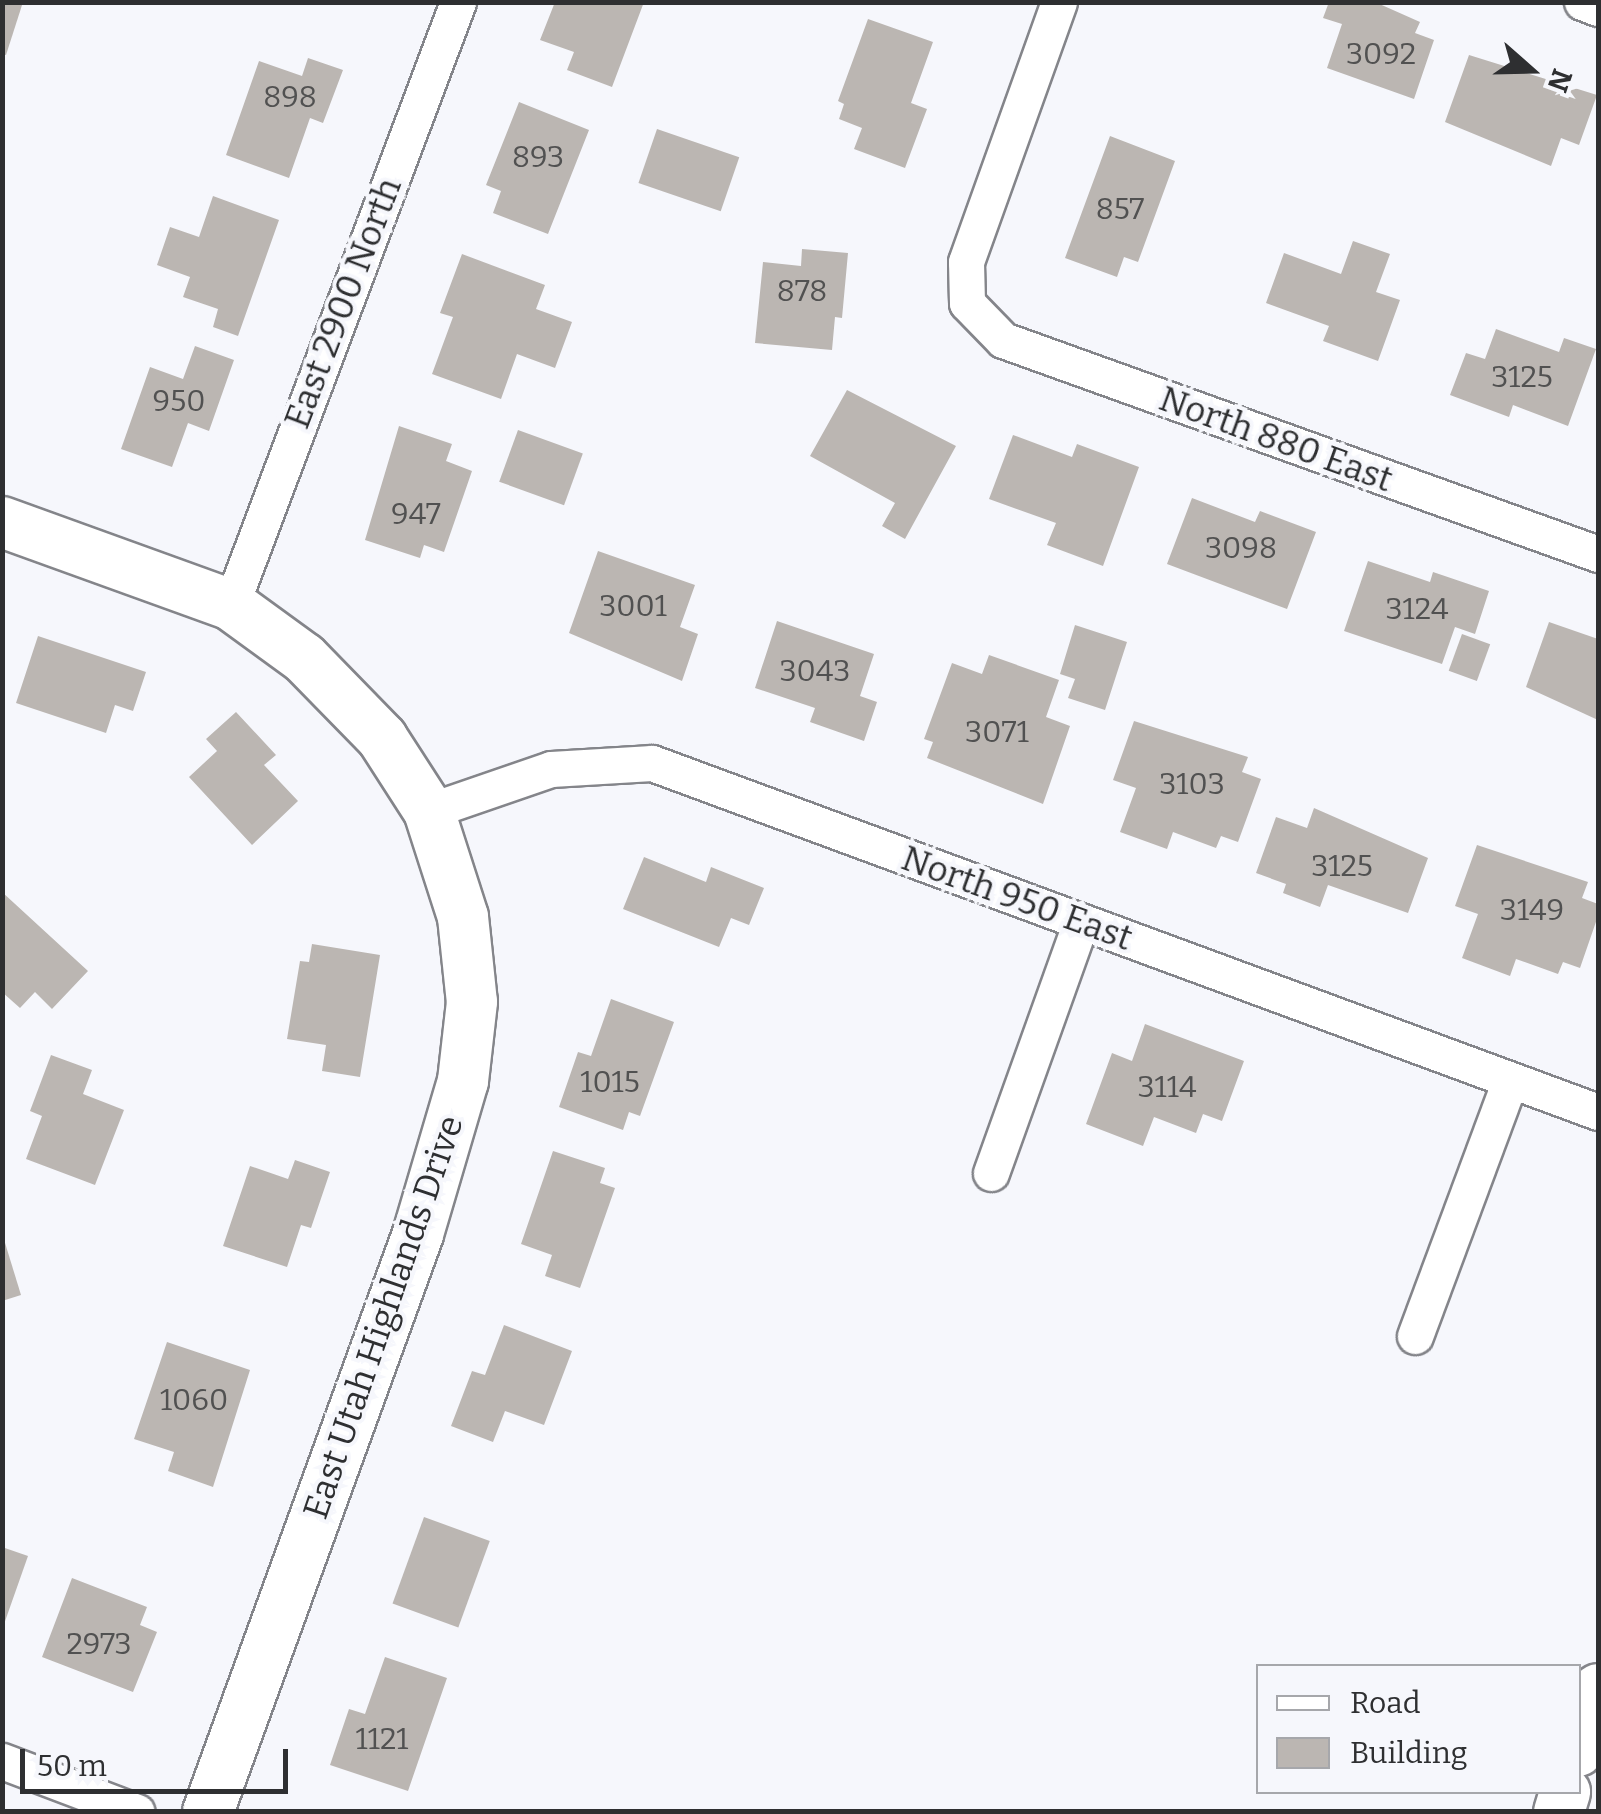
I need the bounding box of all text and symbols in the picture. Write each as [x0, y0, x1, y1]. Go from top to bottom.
north arrow [1481, 20, 1581, 120]
house number: 3092 [1346, 36, 1416, 72]
text: N [1540, 65, 1579, 96]
house number: 898 [263, 79, 317, 115]
house number: 893 [512, 139, 564, 175]
street label: East 2900 North [276, 172, 410, 434]
house number: 857 [1096, 191, 1144, 227]
house number: 878 [777, 273, 827, 309]
house number: 3125 [1491, 359, 1553, 395]
street label: North 880 East [1154, 377, 1398, 501]
house number: 950 [153, 383, 205, 419]
house number: 947 [391, 496, 441, 532]
house number: 3098 [1205, 530, 1277, 566]
house number: 3001 [599, 588, 667, 624]
house number: 3124 [1385, 591, 1449, 627]
house number: 3043 [780, 653, 850, 689]
house number: 3071 [965, 714, 1029, 750]
house number: 3103 [1159, 766, 1225, 802]
street label: North 950 East [896, 837, 1138, 959]
house number: 3125 [1311, 848, 1373, 884]
house number: 3149 [1500, 892, 1564, 928]
house number: 1015 [580, 1064, 640, 1100]
house number: 3114 [1138, 1069, 1196, 1105]
street label: East Utah Highlands Drive [294, 1110, 472, 1524]
house number: 1060 [160, 1382, 228, 1418]
house number: 2973 [66, 1626, 132, 1662]
legend [1256, 1664, 1581, 1794]
text: Road [1350, 1685, 1421, 1721]
house number: 1121 [356, 1721, 408, 1757]
scale bar [25, 1729, 292, 1791]
text: Building [1350, 1735, 1468, 1771]
text: 50 m [37, 1748, 107, 1784]

